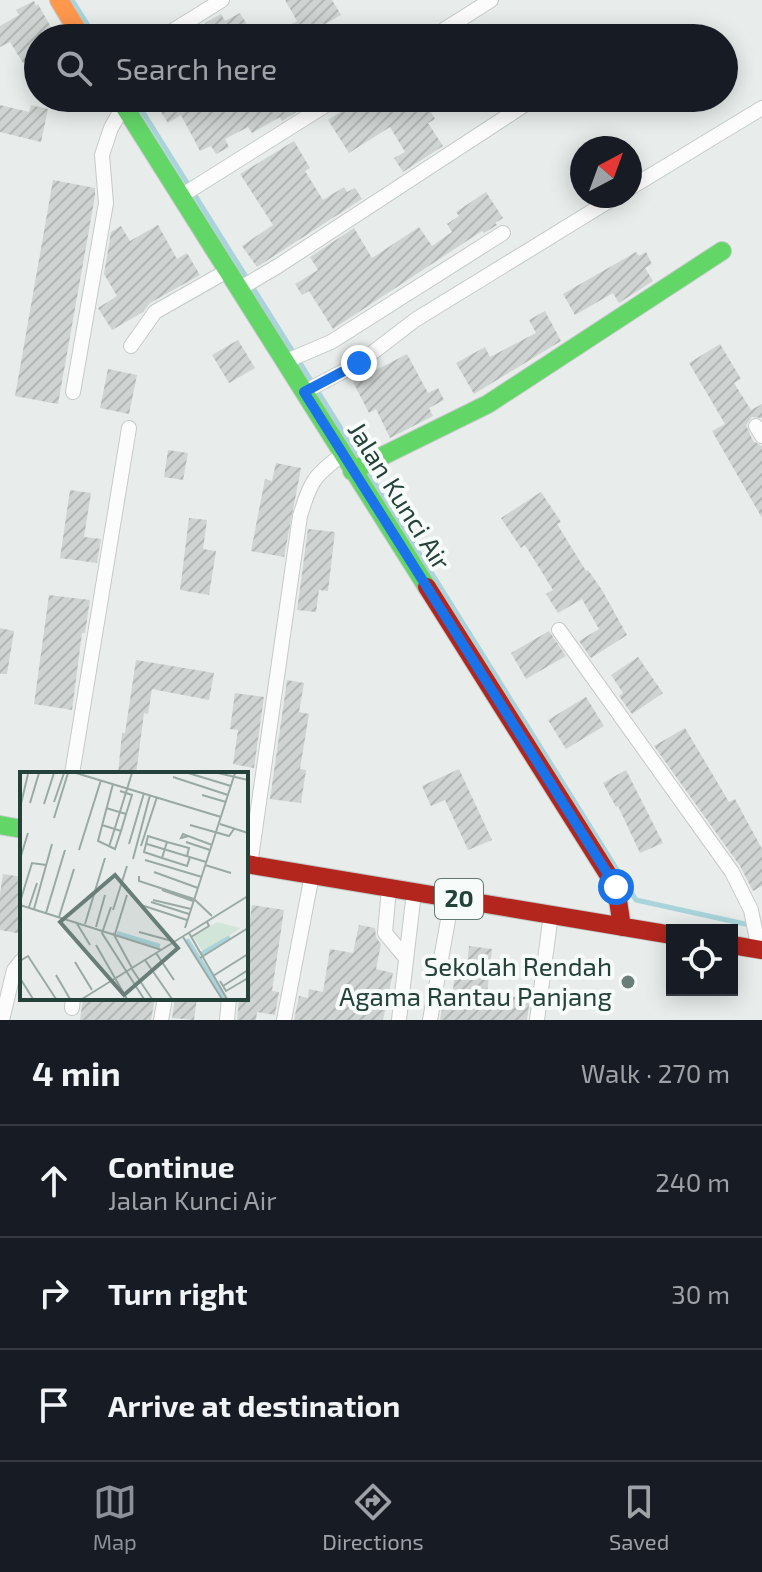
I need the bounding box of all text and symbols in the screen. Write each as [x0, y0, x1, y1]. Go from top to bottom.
search box [24, 24, 738, 112]
icon: search [52, 46, 96, 90]
text: Search here [116, 50, 277, 86]
north arrow [570, 136, 642, 208]
route end [341, 345, 377, 381]
street label: Jalan Kunci Air [342, 416, 458, 575]
inset map [20, 772, 248, 1000]
route start [598, 869, 634, 905]
road number: 20 [435, 879, 483, 919]
map controls [666, 924, 738, 996]
button: locate [666, 924, 738, 996]
place label: Sekolah Rendah Agama Rantau Panjang [339, 950, 612, 1011]
marker: Sekolah Rendah Agama Rantau Panjang [619, 973, 637, 991]
text: 4 min [32, 1052, 121, 1093]
text: Walk · 270 m [581, 1057, 730, 1088]
text: Continue [108, 1148, 235, 1184]
icon: ahead [32, 1159, 76, 1203]
text: 240 m [655, 1166, 730, 1197]
text: Jalan Kunci Air [108, 1184, 277, 1215]
icon: right [32, 1271, 76, 1315]
text: Turn right [108, 1275, 248, 1311]
text: 30 m [671, 1278, 730, 1309]
icon: arrive [32, 1383, 76, 1427]
text: Arrive at destination [108, 1387, 400, 1423]
tab: Map [93, 1480, 137, 1554]
tab: Directions [322, 1480, 424, 1554]
tab: Saved [609, 1480, 669, 1554]

